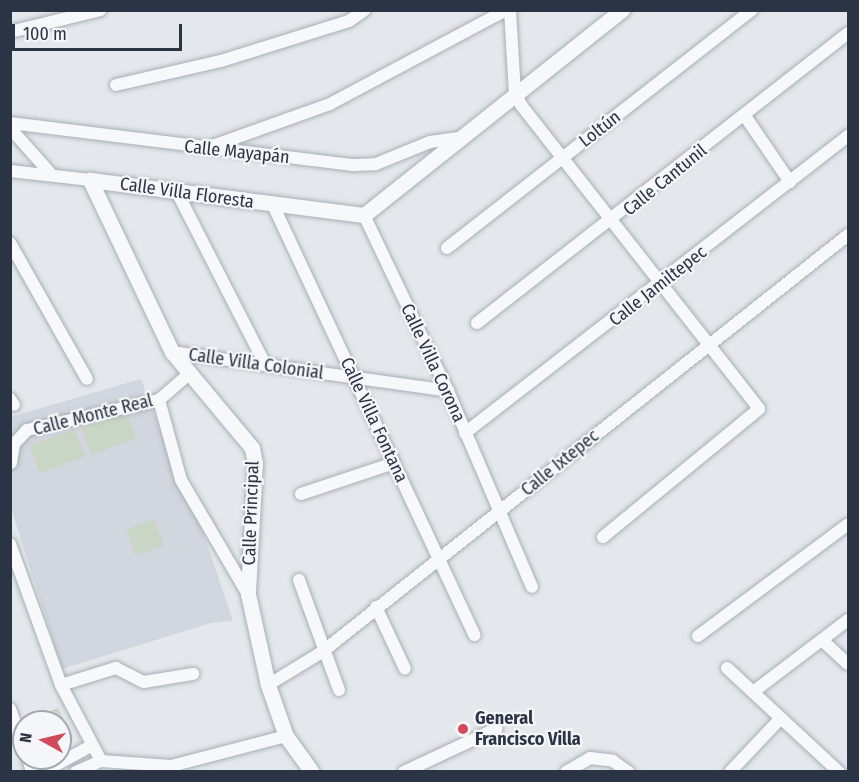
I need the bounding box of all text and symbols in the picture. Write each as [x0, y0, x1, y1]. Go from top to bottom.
scale bar [15, 12, 184, 50]
text: 100 m [23, 23, 67, 45]
street label: Loltún [575, 106, 625, 152]
street label: Calle Mayapán [183, 136, 291, 168]
street label: Calle Cantunil [619, 140, 711, 220]
street label: Calle Villa Floresta [119, 173, 255, 213]
street label: Calle Jamiltepec [605, 241, 711, 331]
street label: Calle Villa Corona [396, 300, 470, 426]
street label: Calle Villa Colonial [187, 344, 325, 384]
street label: Calle Villa Fontana [336, 354, 412, 486]
street label: Calle Monte Real [31, 390, 155, 440]
street label: Calle Ixtepec [517, 425, 603, 501]
street label: Calle Principal [238, 460, 264, 566]
place label: General Francisco Villa [475, 708, 581, 750]
north arrow [12, 710, 72, 770]
marker: General Francisco Villa [456, 722, 470, 736]
text: N [16, 732, 36, 744]

